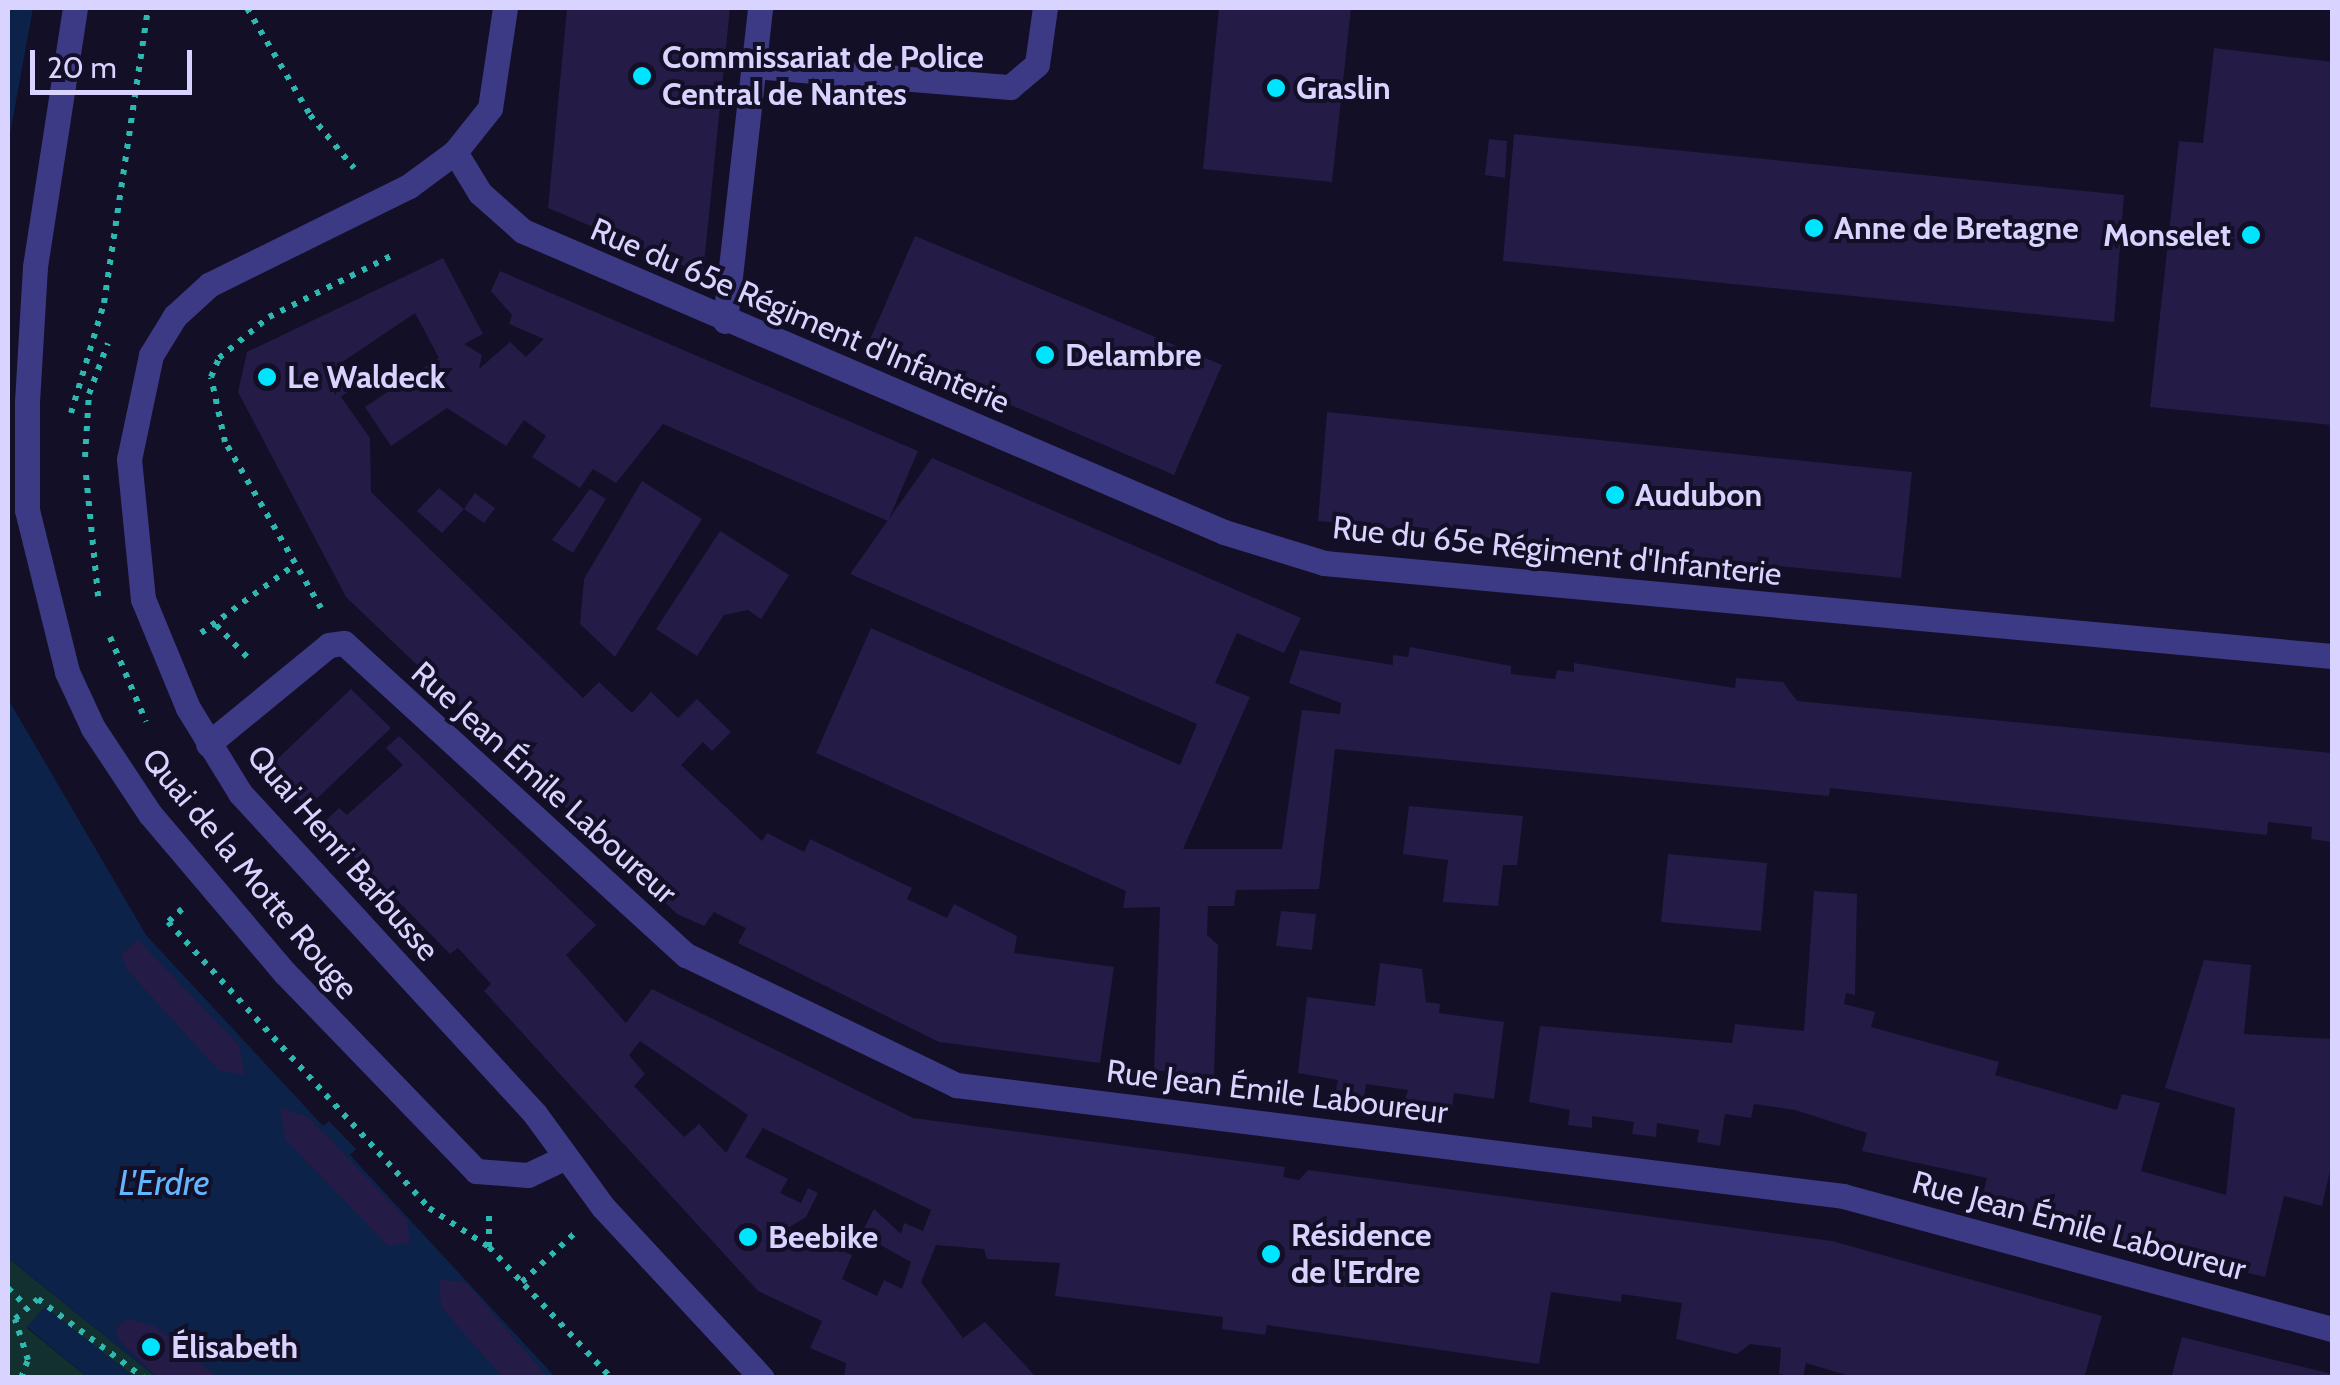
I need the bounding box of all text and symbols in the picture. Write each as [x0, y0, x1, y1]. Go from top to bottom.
scale bar [35, 30, 198, 92]
place label: Commissariat de Police Central de Nantes [662, 39, 984, 114]
text: 20 m [47, 49, 117, 86]
marker: Commissariat de Police Central de Nantes [631, 65, 653, 87]
place label: Graslin [1296, 69, 1391, 107]
marker: Graslin [1265, 77, 1287, 99]
place label: Anne de Bretagne [1834, 209, 2079, 247]
street label: Rue du 65e Régiment d'Infanterie [585, 210, 1015, 422]
place label: Monselet [2103, 216, 2231, 254]
marker: Anne de Bretagne [1803, 217, 1825, 239]
marker: Monselet [2240, 224, 2262, 246]
place label: Delambre [1065, 336, 1202, 374]
marker: Delambre [1034, 344, 1056, 366]
place label: Le Waldeck [287, 358, 445, 396]
marker: Le Waldeck [256, 366, 278, 388]
place label: Audubon [1635, 476, 1762, 514]
marker: Audubon [1604, 484, 1626, 506]
street label: Rue du 65e Régiment d'Infanterie [1331, 508, 1783, 594]
street label: Rue Jean Émile Laboureur [403, 654, 685, 912]
street label: Quai Henri Barbusse [239, 737, 447, 969]
street label: Quai de la Motte Rouge [134, 741, 366, 1007]
street label: Rue Jean Émile Laboureur [1104, 1052, 1450, 1132]
water label: L'Erdre [118, 1162, 210, 1204]
street label: Rue Jean Émile Laboureur [1908, 1163, 2250, 1289]
place label: Résidence de l'Erdre [1291, 1217, 1431, 1292]
place label: Beebike [768, 1218, 878, 1256]
marker: Beebike [737, 1226, 759, 1248]
marker: Résidence de l'Erdre [1260, 1243, 1282, 1265]
place label: Élisabeth [171, 1328, 298, 1366]
marker: Élisabeth [140, 1336, 162, 1358]

